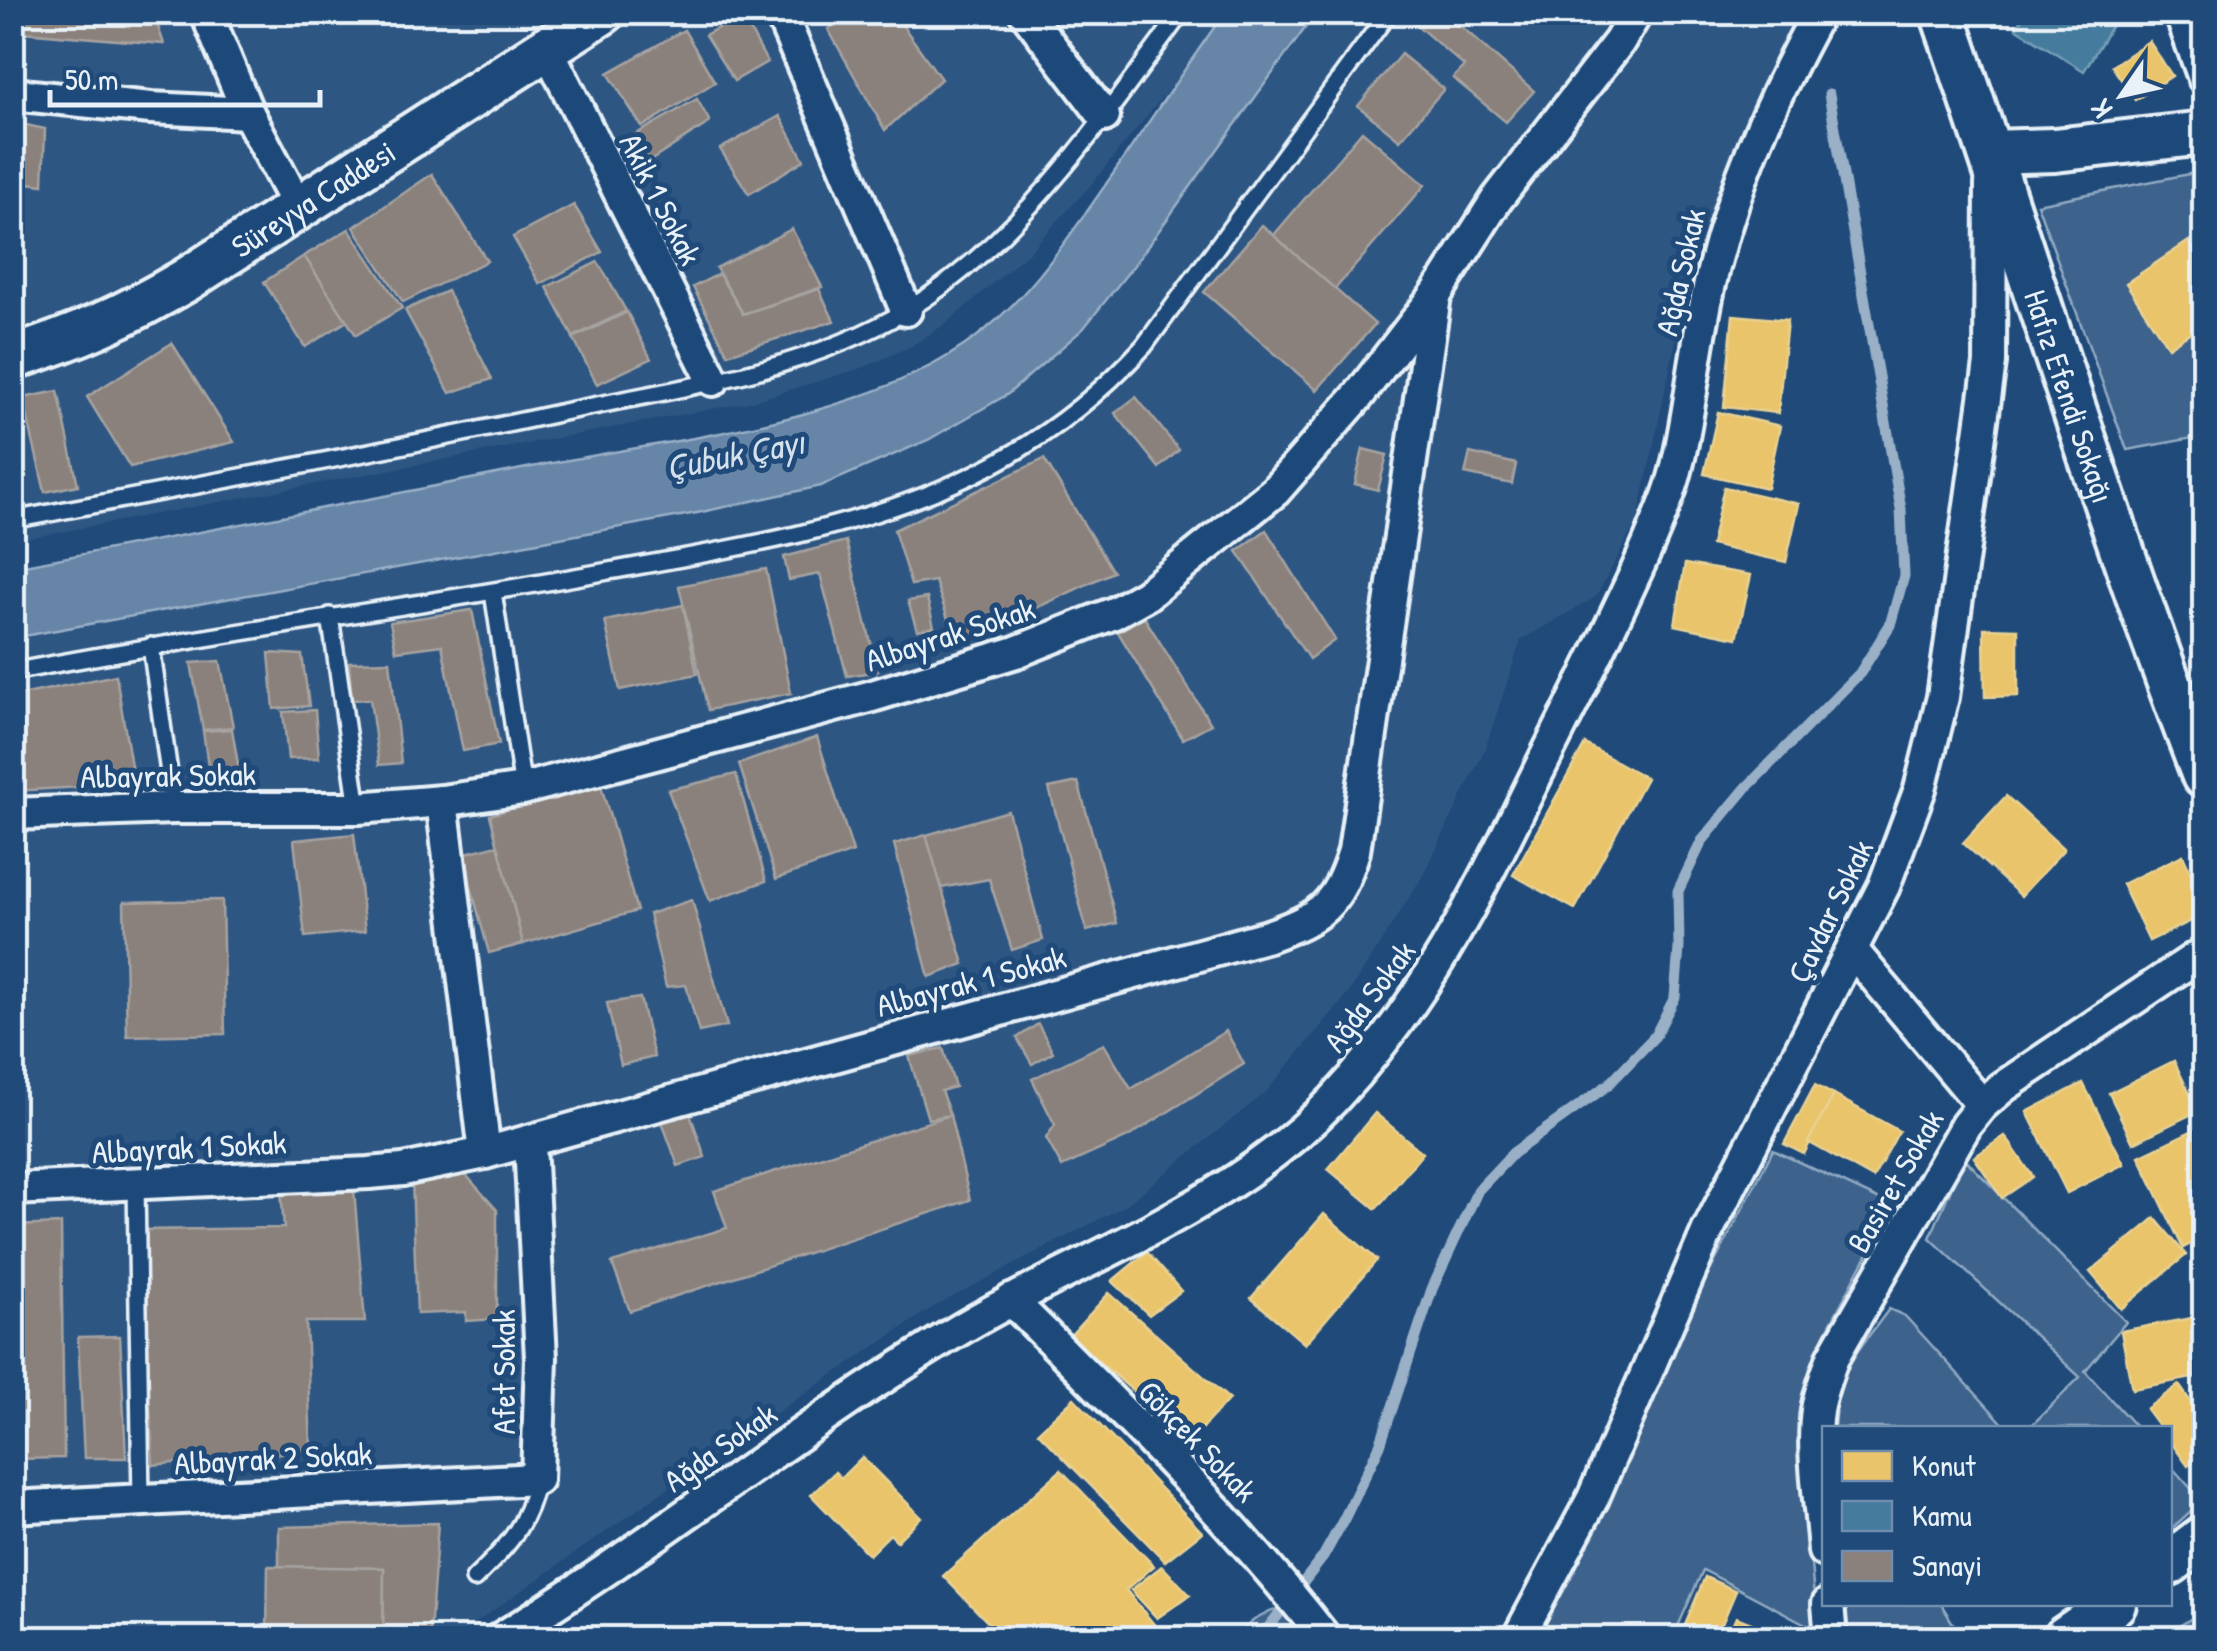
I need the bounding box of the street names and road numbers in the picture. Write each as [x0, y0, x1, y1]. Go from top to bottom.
street label: Akik 1 Sokak [610, 126, 712, 272]
street label: Süreyya Caddesi [223, 130, 403, 267]
street label: Ağda Sokak [1645, 204, 1715, 340]
street label: Hafız Efendi Sokağı [2015, 284, 2126, 508]
street label: Albayrak Sokak [860, 586, 1040, 682]
street label: Albayrak Sokak [80, 752, 256, 798]
street label: Çavdar Sokak [1777, 832, 1883, 990]
street label: Ağda Sokak [1313, 932, 1425, 1060]
street label: Albayrak 1 Sokak [871, 935, 1071, 1027]
street label: Basiret Sokak [1837, 1102, 1953, 1260]
street label: Albayrak 1 Sokak [91, 1120, 287, 1174]
street label: Afet Sokak [482, 1310, 525, 1434]
street label: Gökçek Sokak [1129, 1371, 1267, 1511]
street label: Ağda Sokak [655, 1392, 785, 1502]
street label: Albayrak 2 Sokak [173, 1431, 373, 1485]

